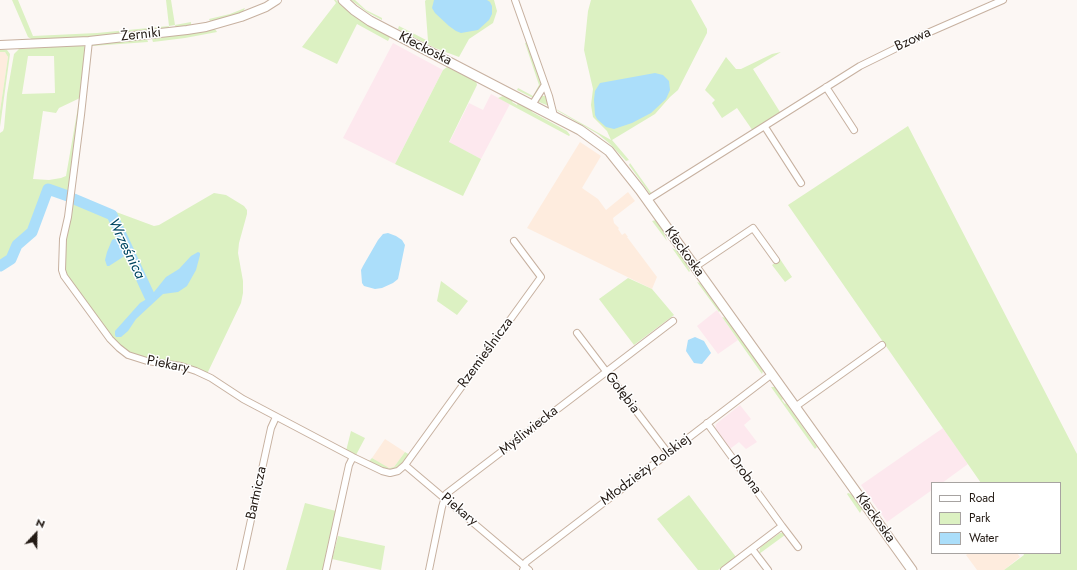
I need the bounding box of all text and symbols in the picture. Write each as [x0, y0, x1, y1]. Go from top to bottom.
street label: Bzowa [892, 24, 934, 56]
street label: Żerniki [120, 25, 162, 45]
street label: Kłeckoska [396, 29, 454, 69]
water label: Wrześnica [104, 216, 148, 282]
street label: Kłeckoska [660, 224, 708, 280]
street label: Rzemieślnicza [455, 315, 517, 391]
street label: Piekary [145, 353, 191, 377]
street label: Gołębia [601, 369, 643, 417]
street label: Myśliwiecka [496, 403, 562, 459]
street label: Młodzieży Polskiej [598, 431, 694, 509]
street label: Drobna [725, 452, 765, 498]
street label: Bartnicza [243, 465, 271, 521]
legend [931, 482, 1061, 554]
text: Road [969, 489, 995, 507]
street label: Piekary [437, 490, 481, 530]
street label: Kłeckoska [851, 490, 899, 546]
text: Park [969, 509, 990, 527]
north arrow [16, 514, 56, 554]
text: N [33, 514, 48, 532]
text: Water [969, 529, 999, 547]

